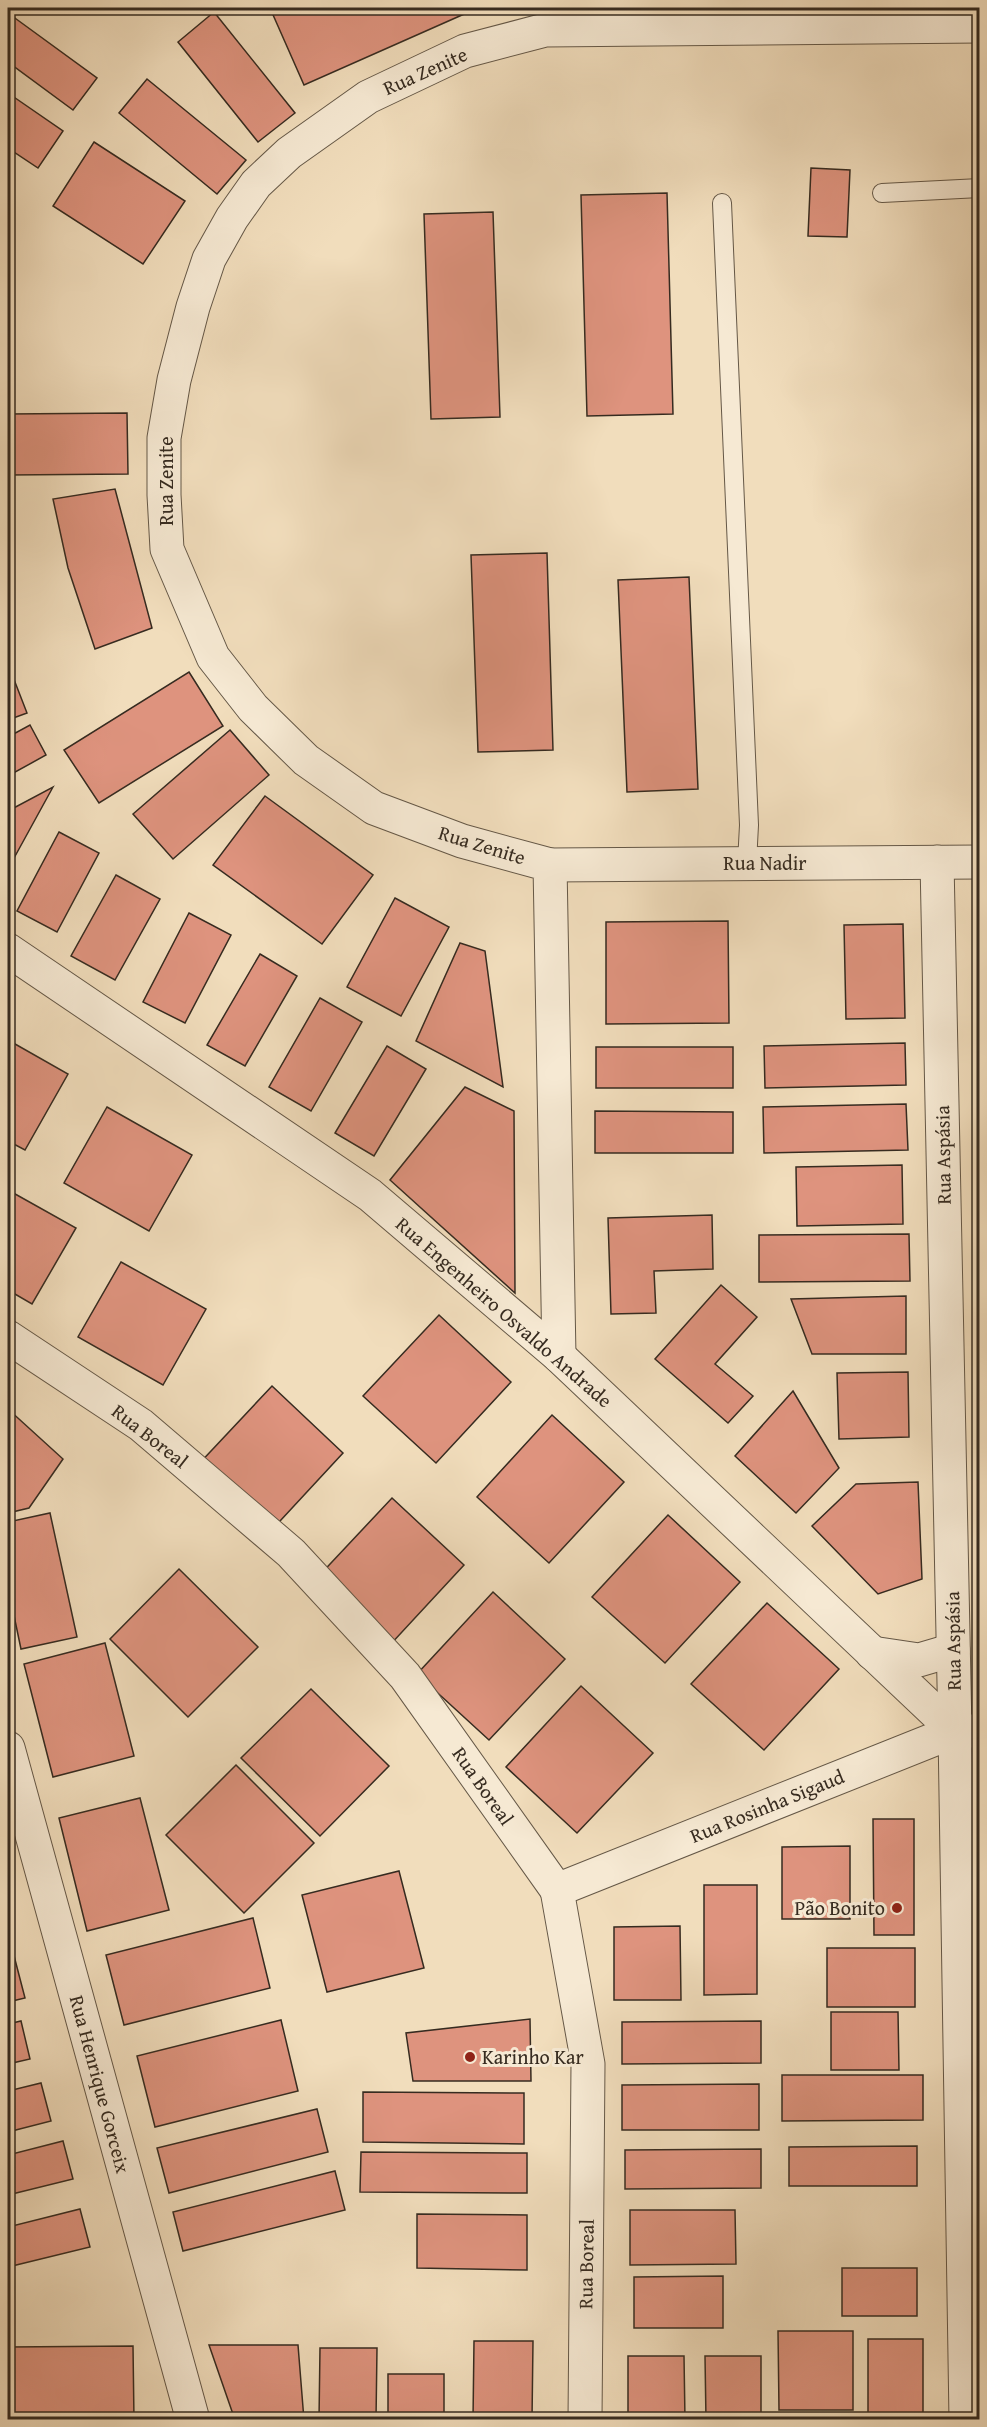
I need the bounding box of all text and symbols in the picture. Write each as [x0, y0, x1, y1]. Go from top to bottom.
street label: Rua Zenite [378, 39, 472, 102]
street label: Rua Zenite [151, 436, 180, 526]
street label: Rua Zenite [435, 818, 529, 871]
street label: Rua Nadir [723, 848, 807, 877]
street label: Rua Aspásia [927, 1104, 958, 1205]
street label: Rua Engenheiro Osvaldo Andrade [390, 1209, 619, 1414]
street label: Rua Boreal [106, 1396, 195, 1475]
street label: Rua Aspásia [937, 1590, 968, 1691]
street label: Rua Boreal [446, 1740, 521, 1831]
street label: Rua Rosinha Sigaud [685, 1761, 849, 1850]
place label: Pão Bonito [795, 1893, 885, 1922]
marker: Pão Bonito [890, 1901, 904, 1915]
street label: Rua Henrique Gorceix [63, 1992, 138, 2177]
place label: Karinho Kar [482, 2042, 584, 2071]
marker: Karinho Kar [463, 2050, 477, 2064]
street label: Rua Boreal [570, 2218, 601, 2309]

